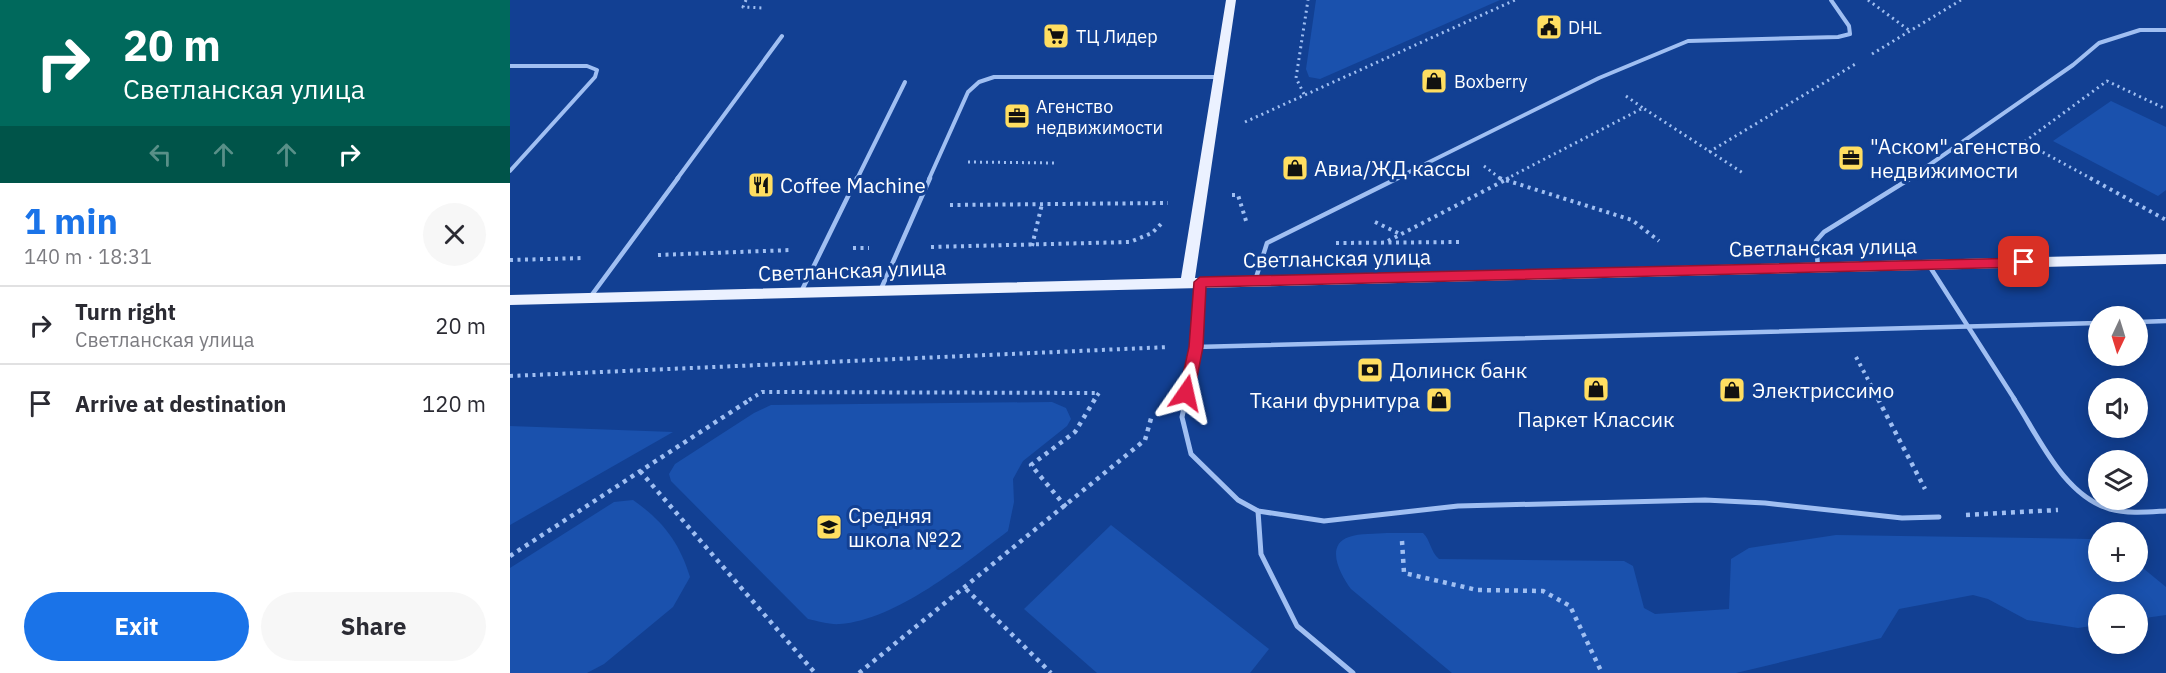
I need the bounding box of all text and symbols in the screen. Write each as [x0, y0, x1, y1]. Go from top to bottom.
public building icon: DHL [1534, 12, 1564, 42]
place label: DHL [1568, 16, 1602, 39]
text: 20 m [123, 18, 221, 73]
supermarket icon: ТЦ Лидер [1041, 21, 1071, 51]
icon: right [24, 24, 102, 102]
place label: ТЦ Лидер [1076, 25, 1158, 48]
shop icon: Boxberry [1419, 66, 1449, 96]
place label: Boxberry [1454, 70, 1527, 93]
text: Светланская улица [123, 71, 365, 106]
place label: Агенство недвижимости [1036, 95, 1163, 139]
office icon: Агенство недвижимости [1002, 101, 1032, 131]
place label: "Аском" агенство недвижимости [1870, 132, 2041, 184]
icon: left [144, 138, 177, 171]
icon: ahead [207, 138, 240, 171]
icon: ahead [270, 138, 303, 171]
icon: right [333, 138, 366, 171]
office icon: "Аском" агенство недвижимости [1836, 143, 1866, 173]
shop icon: Авиа/ЖД кассы [1280, 153, 1310, 183]
place label: Авиа/ЖД кассы [1314, 154, 1471, 182]
restaurant icon: Coffee Machine [746, 170, 776, 200]
place label: Coffee Machine [780, 171, 926, 199]
text: 1 min [24, 197, 118, 244]
button: close [423, 203, 486, 266]
street label: Светланская улица [1729, 231, 1917, 263]
pin [1998, 236, 2049, 287]
street label: Светланская улица [1243, 242, 1431, 274]
text: 140 m · 18:31 [24, 243, 152, 270]
icon: arrive [2007, 245, 2040, 278]
street label: Светланская улица [757, 253, 947, 287]
text: Turn right [75, 297, 176, 326]
north arrow [2088, 306, 2148, 366]
map controls [2088, 306, 2148, 654]
icon: right [24, 309, 57, 342]
text: 20 m [435, 311, 486, 340]
text: Светланская улица [75, 326, 254, 353]
bank icon: Долинск банк [1355, 355, 1385, 385]
place label: Долинск банк [1390, 356, 1527, 384]
position arrow [1154, 361, 1218, 425]
shop icon: Паркет Классик [1581, 374, 1611, 404]
shop icon: Электриссимо [1717, 375, 1747, 405]
place label: Электриссимо [1752, 376, 1894, 404]
button: sound [2088, 378, 2148, 438]
shop icon: Ткани фурнитура [1424, 385, 1454, 415]
place label: Ткани фурнитура [1250, 386, 1420, 414]
icon: arrive [24, 387, 57, 420]
text: Arrive at destination [75, 389, 286, 418]
text: 120 m [422, 389, 486, 418]
place label: Паркет Классик [1517, 405, 1675, 433]
button: layers [2088, 450, 2148, 510]
place label: Средняя школа №22 [848, 501, 962, 553]
school or university icon: Средняя школа №22 [814, 512, 844, 542]
button: + [2088, 522, 2148, 582]
button: Exit [24, 592, 249, 661]
button: Share [261, 592, 486, 661]
button: − [2088, 594, 2148, 654]

